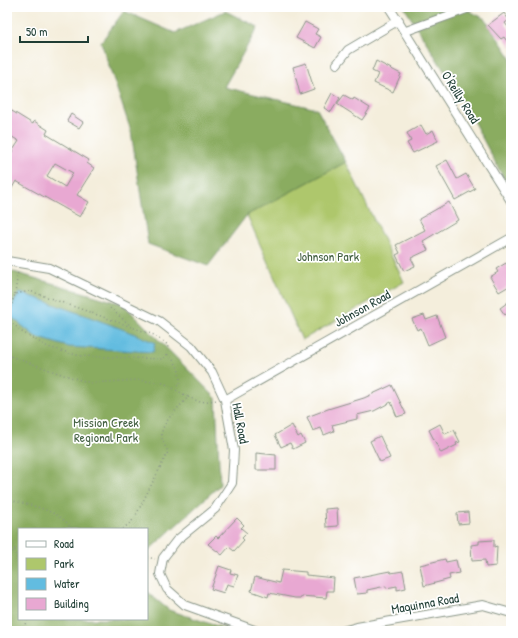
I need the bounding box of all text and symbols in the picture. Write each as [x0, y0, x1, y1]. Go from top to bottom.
scale bar [20, 18, 88, 44]
text: 50 m [26, 23, 47, 40]
street label: O'Reilly Road [438, 67, 484, 127]
park label: Johnson Park [297, 247, 360, 265]
street label: Johnson Road [331, 285, 393, 331]
street label: Hall Road [228, 401, 254, 445]
park label: Mission Creek Regional Park [73, 413, 139, 446]
legend [18, 528, 148, 620]
text: Road [54, 535, 74, 552]
text: Park [54, 555, 74, 572]
text: Water [54, 575, 80, 592]
street label: Maquinna Road [390, 588, 460, 618]
text: Building [54, 595, 89, 612]

